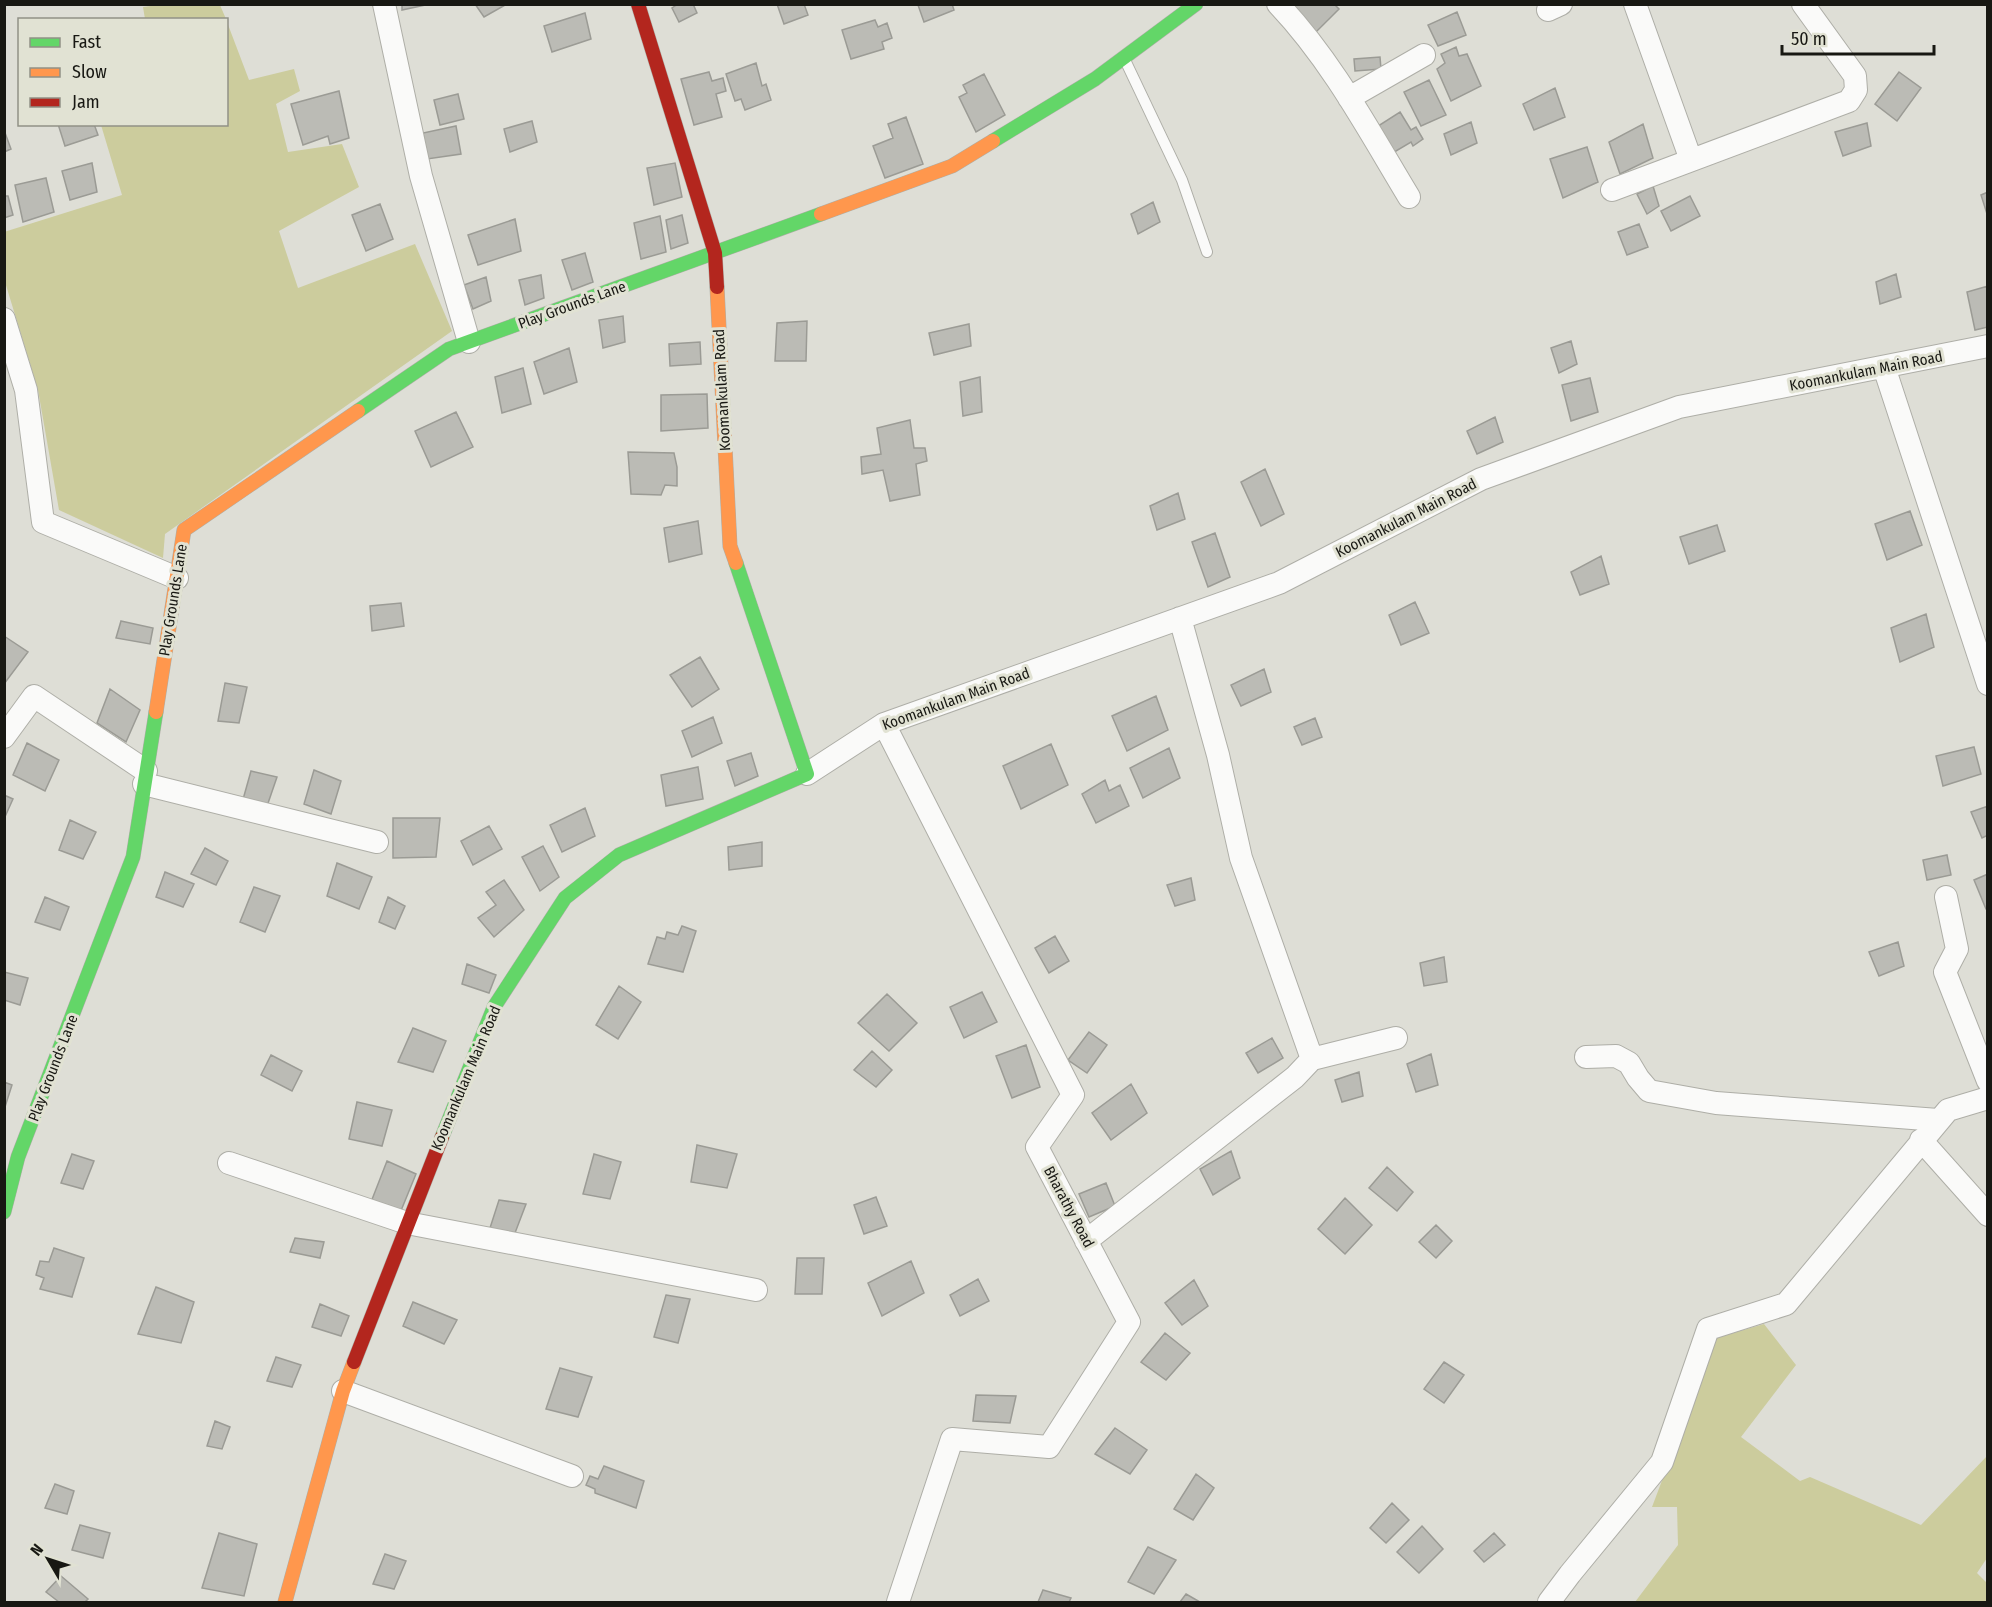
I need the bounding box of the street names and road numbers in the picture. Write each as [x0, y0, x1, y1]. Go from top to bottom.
street label: Play Grounds Lane [516, 277, 628, 333]
street label: Koomankulam Road [710, 328, 734, 452]
street label: Koomankulam Main Road [1788, 347, 1944, 395]
street label: Koomankulam Main Road [1333, 475, 1479, 561]
street label: Play Grounds Lane [155, 543, 191, 657]
street label: Koomankulam Main Road [880, 664, 1032, 734]
street label: Koomankulam Main Road [427, 1003, 505, 1153]
street label: Play Grounds Lane [24, 1012, 82, 1124]
street label: Bharathy Road [1040, 1163, 1098, 1251]

